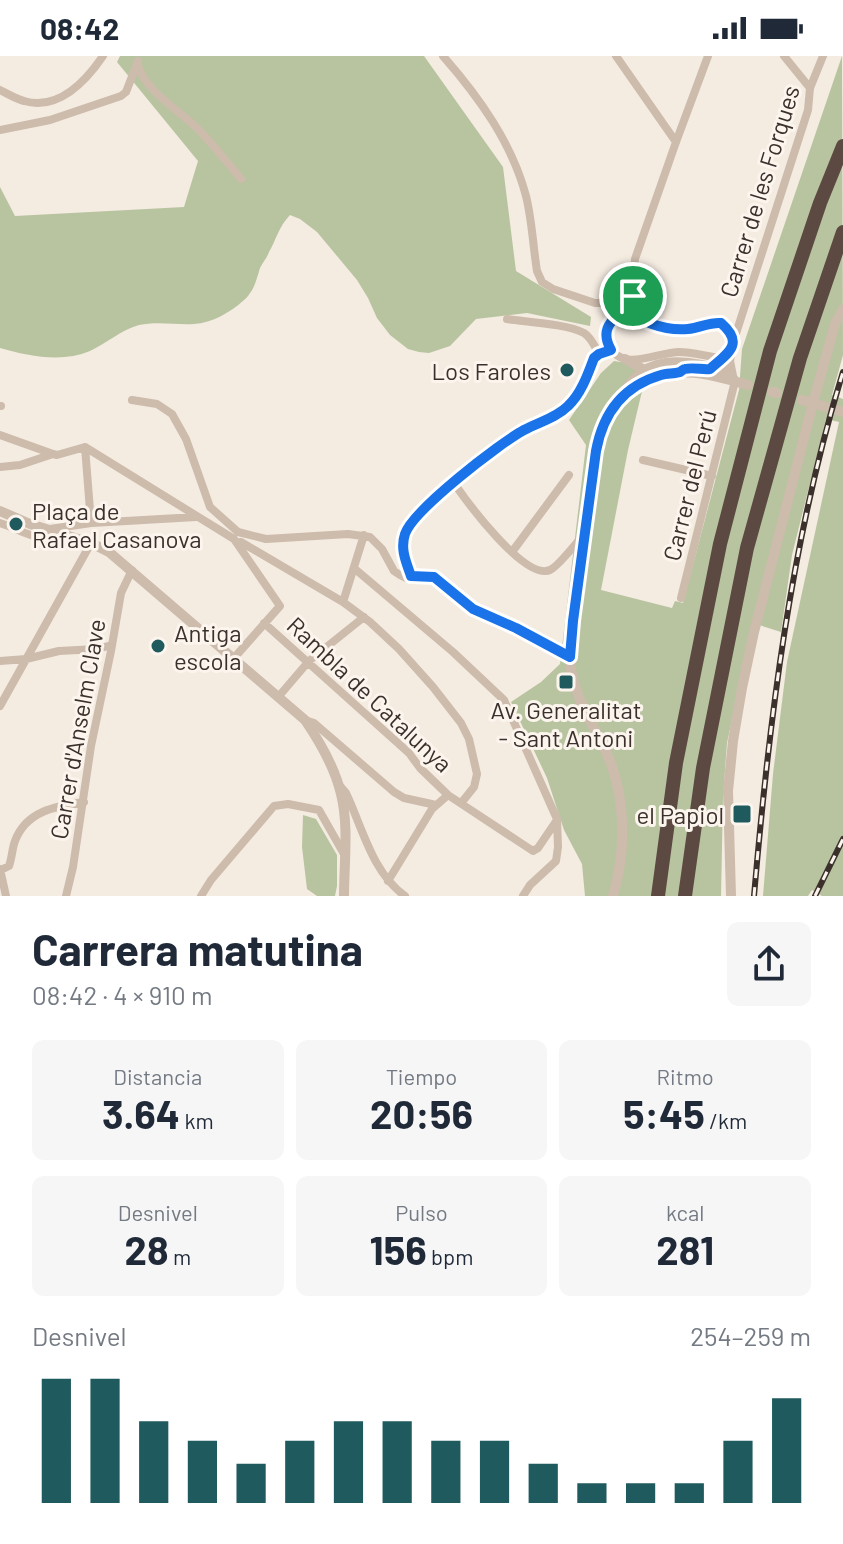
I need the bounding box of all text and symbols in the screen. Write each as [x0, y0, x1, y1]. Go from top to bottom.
text: 08:42 [40, 10, 119, 46]
street label: Carrer de les Forques [713, 82, 805, 300]
pin [599, 262, 667, 330]
icon: arrive [611, 274, 655, 318]
place label: Los Faroles [431, 356, 551, 385]
marker: Los Faroles [558, 361, 576, 379]
street label: Carrer del Perú [656, 406, 722, 564]
place label: Plaça de Rafael Casanova [32, 496, 202, 553]
marker: Plaça de Rafael Casanova [7, 515, 25, 533]
street label: Rambla de Catalunya [282, 610, 458, 778]
street label: Carrer d'Anselm Clave [43, 617, 111, 841]
place label: Antiga escola [174, 618, 241, 675]
marker: Antiga escola [149, 637, 167, 655]
marker: Av. Generalitat - Sant Antoni [557, 673, 575, 691]
place label: Av. Generalitat - Sant Antoni [491, 695, 641, 752]
place label: el Papiol [637, 800, 724, 829]
marker: el Papiol [731, 803, 753, 825]
text: Carrera matutina [32, 922, 363, 975]
button: share [727, 922, 811, 1006]
text: 08:42 · 4 × 910 m [32, 979, 212, 1010]
text: Distancia [113, 1063, 202, 1089]
text: Tiempo [386, 1063, 457, 1089]
text: Ritmo [657, 1063, 714, 1089]
text: 3.64 [102, 1089, 180, 1137]
text: 20:56 [370, 1089, 473, 1137]
text: 5:45 [623, 1089, 705, 1137]
text: km [180, 1107, 214, 1133]
text: /km [705, 1107, 747, 1133]
text: Desnivel [118, 1199, 198, 1225]
text: Pulso [395, 1199, 448, 1225]
text: kcal [666, 1199, 704, 1225]
text: 28 [125, 1225, 169, 1273]
text: 156 [370, 1225, 427, 1273]
text: 281 [656, 1225, 714, 1273]
text: m [169, 1243, 191, 1269]
text: bpm [427, 1243, 473, 1269]
text: Desnivel [32, 1320, 127, 1351]
text: 254–259 m [690, 1320, 811, 1351]

